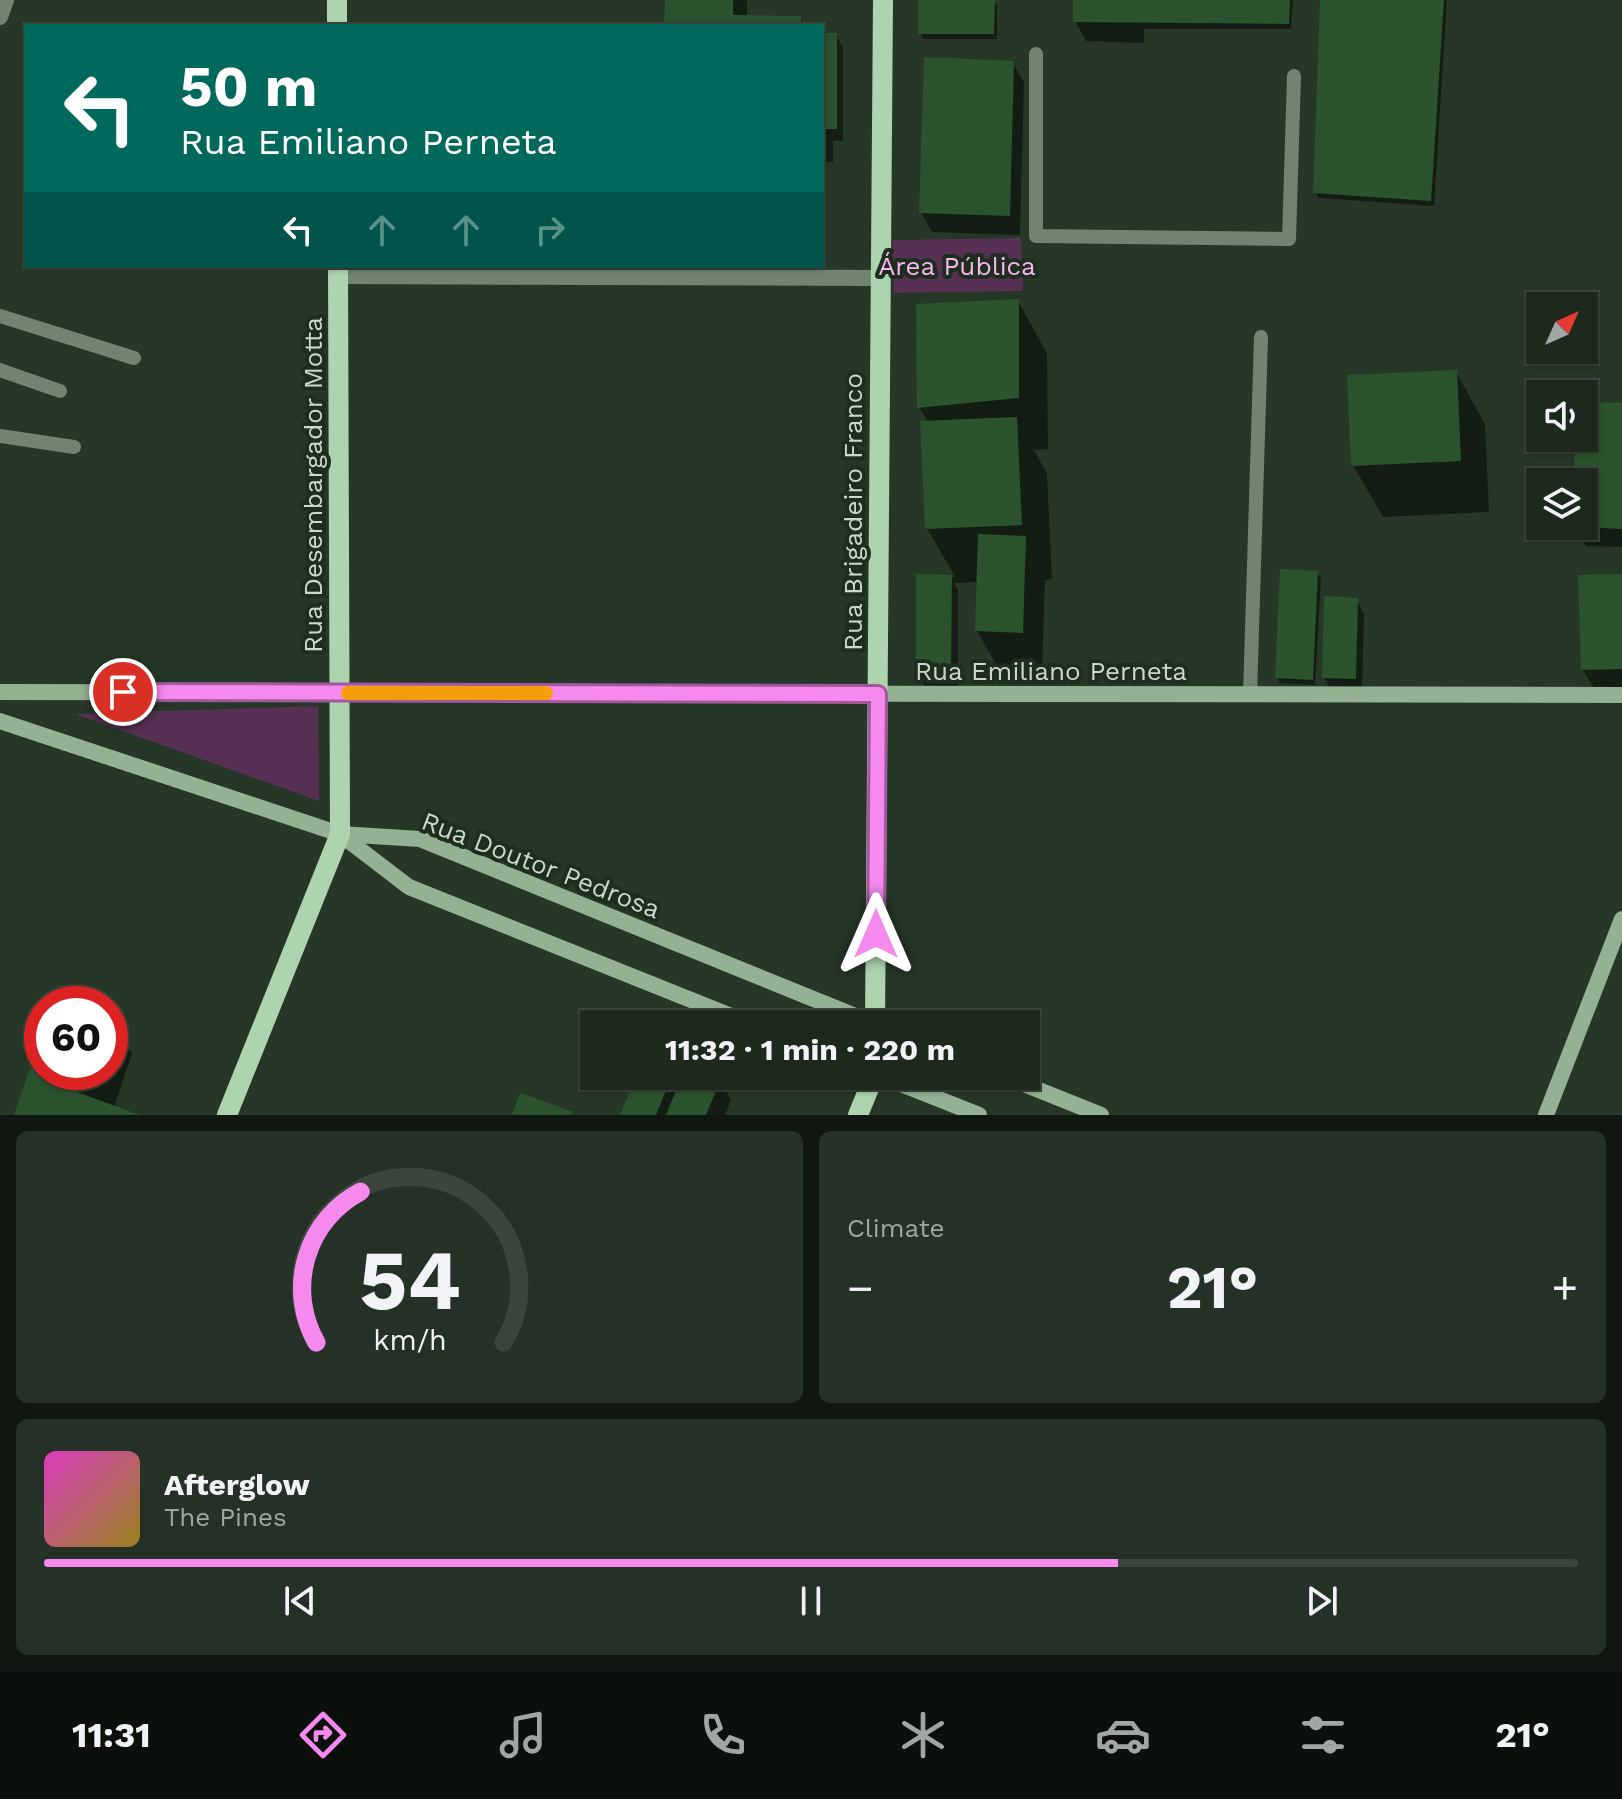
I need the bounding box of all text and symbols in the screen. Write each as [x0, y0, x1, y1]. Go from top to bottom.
text: 50 m [180, 54, 317, 120]
icon: left [48, 56, 152, 160]
text: Rua Emiliano Perneta [180, 121, 557, 163]
icon: left [276, 208, 320, 252]
icon: ahead [360, 208, 404, 252]
icon: ahead [444, 208, 488, 252]
icon: right [528, 208, 572, 252]
park label: Área Pública [878, 251, 1036, 281]
north arrow [1526, 292, 1598, 364]
map controls [1526, 292, 1598, 540]
street label: Rua Desembargador Motta [298, 317, 328, 653]
street label: Rua Brigadeiro Franco [838, 373, 868, 651]
button: sound [1526, 380, 1598, 452]
button: layers [1526, 468, 1598, 540]
street label: Rua Emiliano Perneta [915, 656, 1187, 686]
pin [89, 658, 157, 726]
icon: arrive [101, 670, 145, 714]
street label: Rua Doutor Pedrosa [418, 806, 665, 924]
position arrow [834, 892, 918, 976]
speed limit sign: 60 [24, 986, 128, 1090]
text: 11:32 · 1 min · 220 m [665, 1032, 955, 1067]
text: Climate [847, 1213, 945, 1243]
text: 54 [358, 1232, 461, 1329]
text: 21° [1167, 1252, 1258, 1323]
text: − [847, 1262, 874, 1314]
text: + [1551, 1262, 1578, 1314]
text: km/h [373, 1323, 446, 1357]
text: Afterglow [164, 1467, 310, 1502]
text: The Pines [164, 1502, 287, 1532]
icon: previous [278, 1579, 322, 1623]
icon: pause [789, 1579, 833, 1623]
icon: next [1300, 1579, 1344, 1623]
icon: directions [295, 1707, 351, 1763]
icon: music [495, 1707, 551, 1763]
icon: phone [695, 1707, 751, 1763]
icon: climate [895, 1707, 951, 1763]
icon: car [1095, 1707, 1151, 1763]
icon: filters [1295, 1707, 1351, 1763]
text: 11:31 [72, 1714, 151, 1756]
text: 21° [1495, 1714, 1550, 1756]

